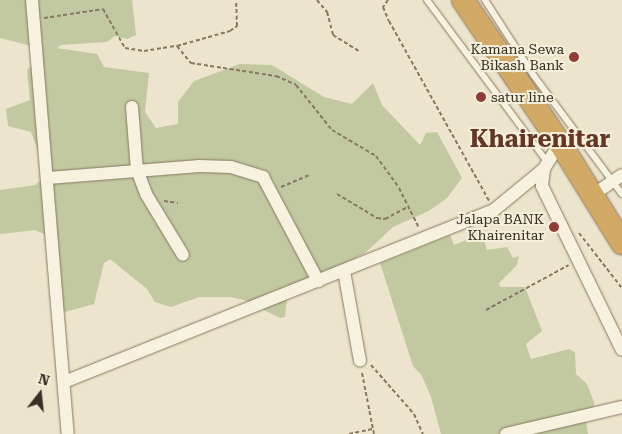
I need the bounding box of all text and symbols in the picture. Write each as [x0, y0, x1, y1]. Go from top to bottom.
place label: Kamana Sewa Bikash Bank [470, 41, 564, 74]
marker: Kamana Sewa Bikash Bank [568, 51, 580, 63]
place label: satur line [491, 89, 554, 105]
marker: satur line [475, 91, 487, 103]
district label: Khairenitar [470, 126, 610, 154]
place label: Jalapa BANK Khairenitar [456, 211, 544, 243]
marker: Jalapa BANK Khairenitar [548, 221, 560, 233]
north arrow [15, 369, 65, 419]
text: N [37, 370, 52, 389]

